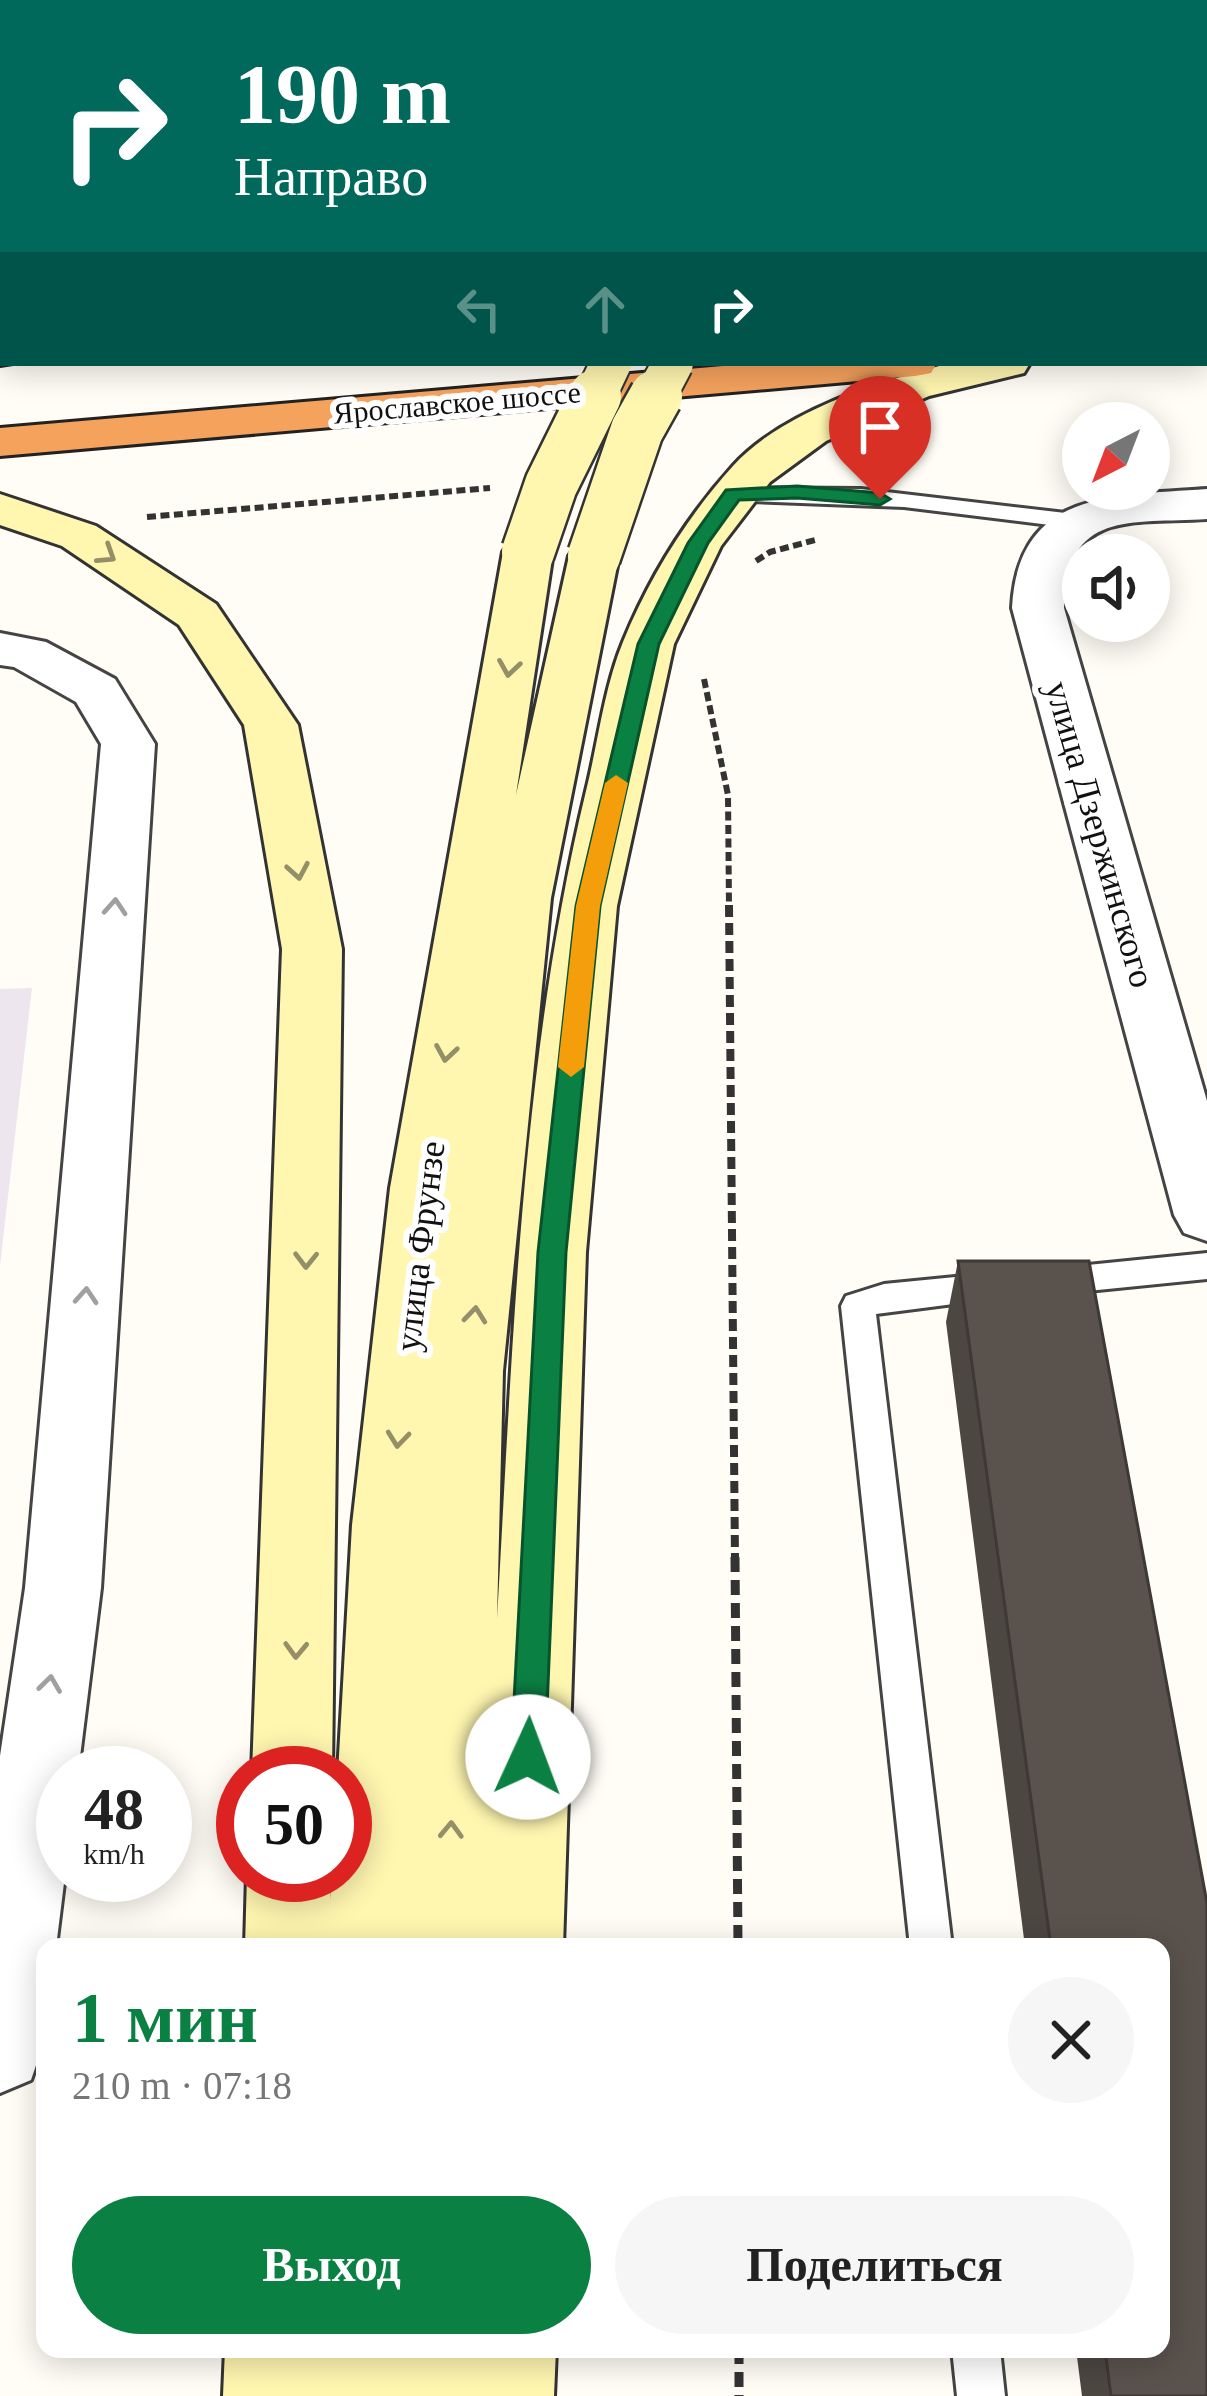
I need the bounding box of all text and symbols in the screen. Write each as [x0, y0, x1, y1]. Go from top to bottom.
icon: right [36, 48, 192, 204]
text: 190 m [234, 48, 451, 141]
text: Направо [234, 147, 428, 207]
icon: left [446, 276, 512, 342]
icon: ahead [572, 276, 638, 342]
icon: right [698, 276, 764, 342]
street label: Ярославское шоссе [332, 375, 582, 430]
pin [829, 376, 931, 499]
icon: arrive [847, 394, 913, 460]
north arrow [1062, 402, 1170, 510]
map controls [1062, 402, 1170, 642]
button: sound [1062, 534, 1170, 642]
one-way arrow [93, 540, 115, 562]
one-way arrow [498, 657, 523, 677]
street label: улица Дзержинского [1037, 677, 1163, 992]
one-way arrow [284, 861, 310, 881]
one-way arrow [102, 897, 128, 916]
one-way arrow [434, 1042, 459, 1062]
street label: улица Фрунзе [387, 1139, 453, 1353]
one-way arrow [294, 1251, 320, 1270]
one-way arrow [72, 1286, 98, 1305]
one-way arrow [461, 1305, 487, 1325]
one-way arrow [386, 1430, 411, 1449]
one-way arrow [284, 1641, 310, 1660]
one-way arrow [36, 1674, 62, 1694]
position arrow [465, 1694, 591, 1820]
speed limit sign: 50 [216, 1746, 372, 1902]
text: 48 [84, 1776, 144, 1842]
one-way arrow [438, 1820, 464, 1839]
text: km/h [83, 1837, 145, 1870]
button: close [1008, 1977, 1134, 2103]
text: 1 мин [72, 1978, 258, 2058]
text: 210 m · 07:18 [72, 2064, 292, 2107]
button: Выход [72, 2196, 591, 2334]
button: Поделиться [615, 2196, 1134, 2334]

